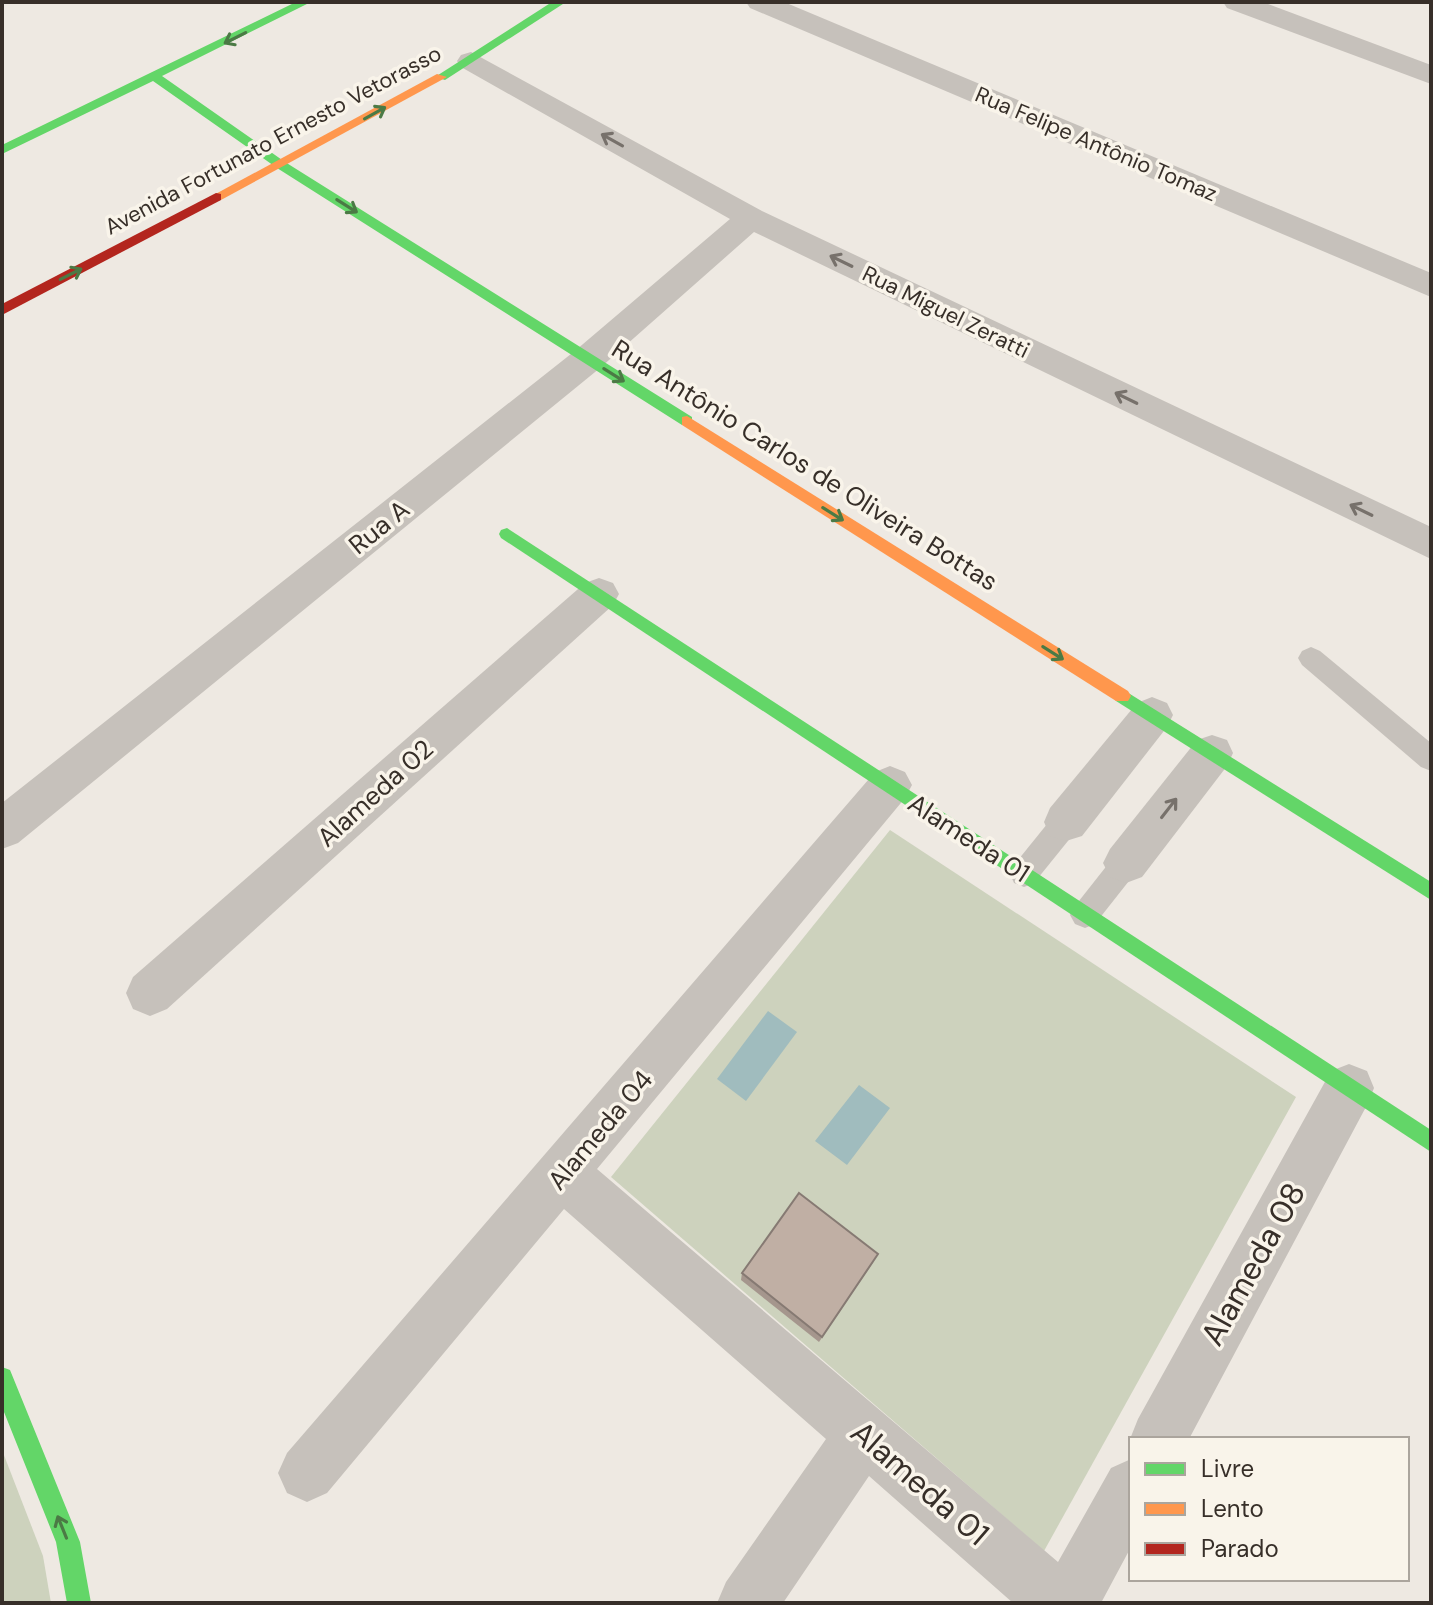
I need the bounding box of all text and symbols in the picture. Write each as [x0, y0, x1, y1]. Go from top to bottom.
one-way arrow [224, 30, 248, 46]
street label: Avenida Fortunato Ernesto Vetorasso [100, 39, 446, 241]
street label: Rua Felipe Antônio Tomaz [971, 80, 1221, 208]
one-way arrow [363, 105, 387, 120]
one-way arrow [600, 132, 624, 147]
one-way arrow [335, 199, 358, 215]
one-way arrow [830, 253, 854, 268]
street label: Rua Miguel Zeratti [858, 259, 1034, 365]
one-way arrow [59, 265, 83, 281]
street label: Rua Antônio Carlos de Oliveira Bottas [606, 332, 1004, 598]
one-way arrow [602, 368, 625, 384]
one-way arrow [1115, 390, 1139, 405]
street label: Rua A [342, 492, 416, 562]
one-way arrow [1349, 502, 1373, 517]
one-way arrow [822, 506, 844, 523]
one-way arrow [1041, 646, 1064, 662]
street label: Alameda 02 [310, 732, 440, 854]
street label: Alameda 01 [902, 786, 1036, 890]
one-way arrow [1161, 798, 1178, 819]
street label: Alameda 04 [540, 1063, 660, 1197]
street label: Alameda 08 [1191, 1175, 1315, 1353]
street label: Alameda 01 [842, 1411, 998, 1555]
legend [1129, 1437, 1409, 1581]
text: Livre [1201, 1453, 1254, 1484]
text: Lento [1201, 1493, 1264, 1524]
one-way arrow [54, 1515, 68, 1540]
text: Parado [1201, 1533, 1279, 1564]

